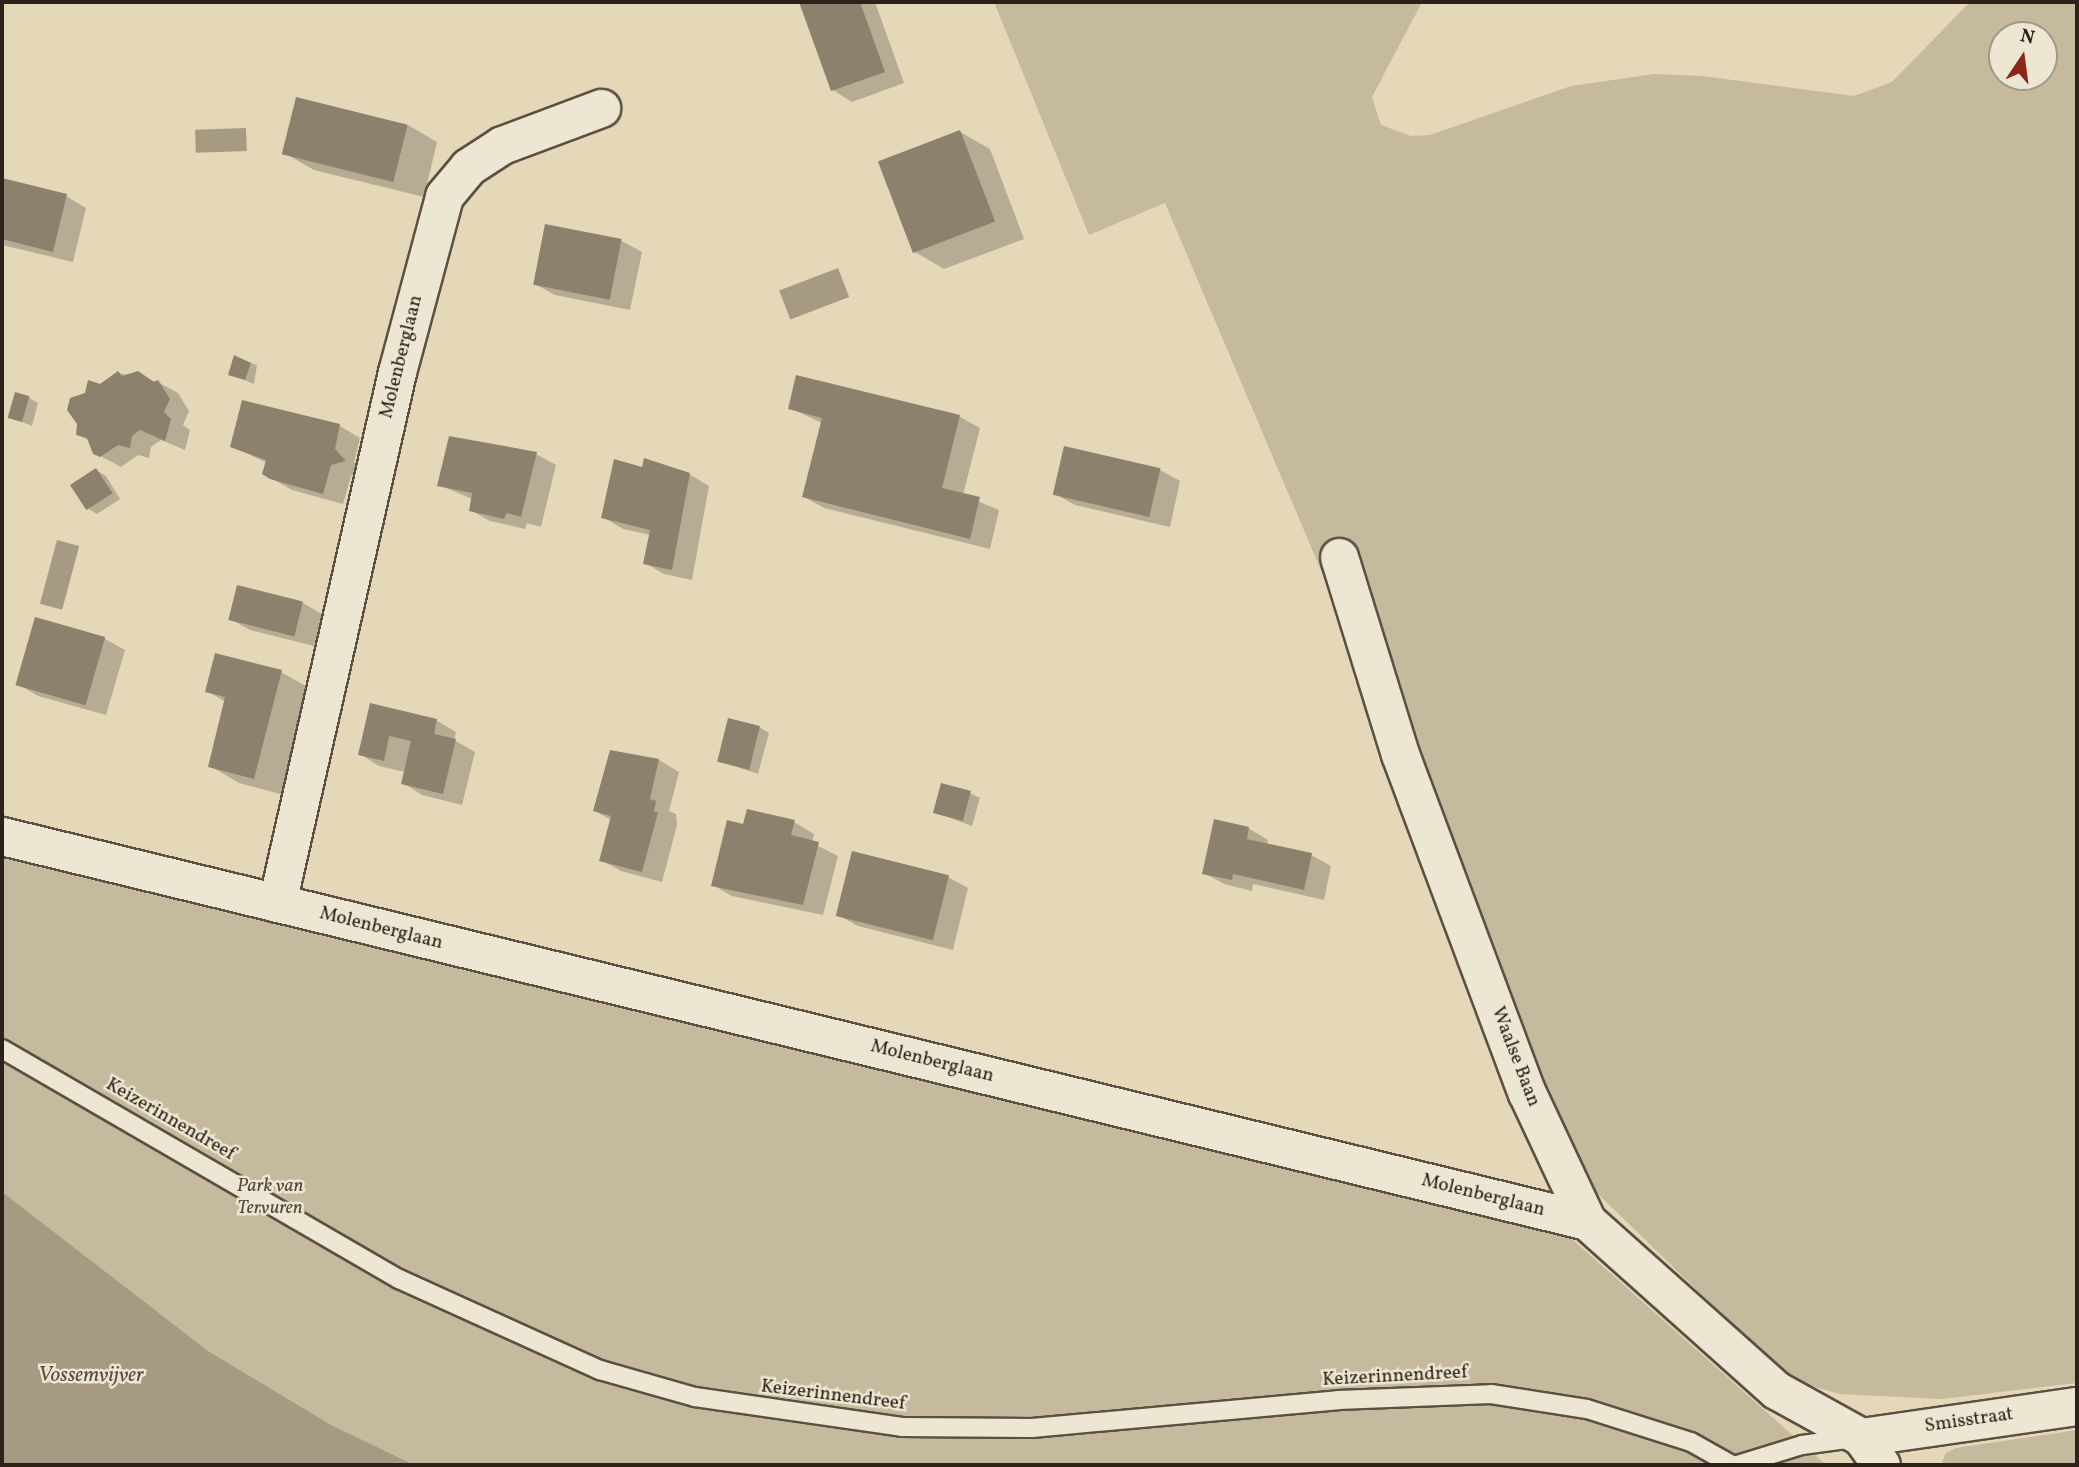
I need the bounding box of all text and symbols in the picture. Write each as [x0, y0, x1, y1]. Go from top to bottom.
north arrow [1988, 21, 2058, 91]
text: N [2018, 23, 2037, 52]
street label: Molenberglaan [376, 293, 428, 421]
street label: Molenberglaan [317, 903, 445, 955]
street label: Waalse Baan [1485, 1004, 1545, 1110]
street label: Molenberglaan [868, 1036, 996, 1088]
street label: Keizerinnendreef [101, 1074, 239, 1166]
street label: Molenberglaan [1419, 1170, 1547, 1222]
park label: Park van Tervuren [237, 1176, 303, 1220]
street label: Keizerinnendreef [1322, 1362, 1468, 1392]
water label: Vossemvijver [38, 1363, 144, 1389]
street label: Keizerinnendreef [760, 1376, 906, 1416]
street label: Smisstraat [1923, 1404, 2015, 1438]

